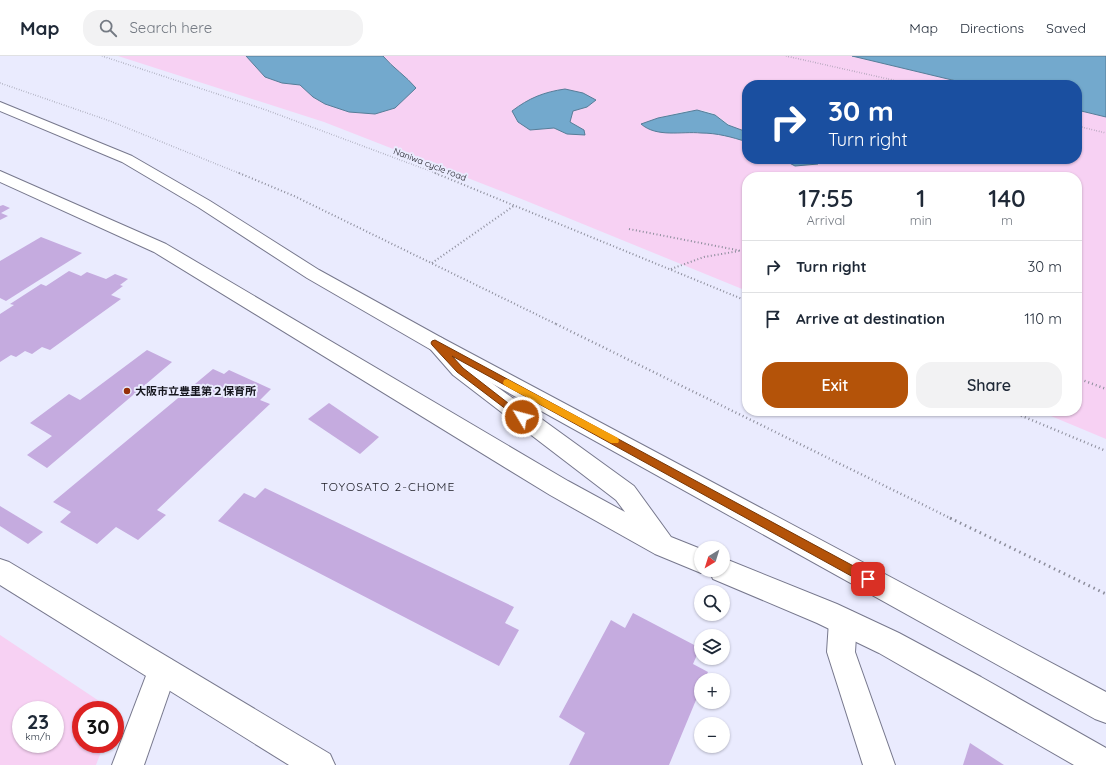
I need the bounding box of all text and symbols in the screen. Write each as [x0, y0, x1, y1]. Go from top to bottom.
search box [83, 10, 363, 46]
text: Map [20, 16, 59, 40]
icon: search [97, 17, 119, 39]
text: Search here [129, 18, 212, 37]
text: Map [909, 19, 938, 37]
text: Directions [960, 19, 1024, 37]
text: Saved [1046, 19, 1086, 37]
text: 30 m [828, 93, 894, 128]
icon: right [762, 96, 814, 148]
text: Turn right [828, 128, 908, 151]
street label: Naniwa cycle road [392, 145, 468, 183]
text: 17:55 [798, 183, 853, 213]
text: 1 [916, 183, 926, 213]
text: 140 [988, 183, 1026, 213]
text: Arrival [806, 212, 845, 228]
text: min [910, 212, 932, 228]
text: m [1001, 212, 1013, 228]
icon: right [762, 256, 784, 278]
text: Turn right [796, 257, 867, 276]
text: 30 m [1027, 257, 1062, 276]
icon: arrive [762, 308, 784, 330]
text: Arrive at destination [796, 309, 945, 328]
text: 110 m [1024, 309, 1062, 328]
button: Exit [762, 362, 908, 408]
button: Share [916, 362, 1062, 408]
place label: 大阪市立豊里第２保育所 [135, 384, 256, 398]
marker: 大阪市立豊里第２保育所 [122, 386, 132, 396]
position arrow [501, 396, 543, 438]
district label: TOYOSATO 2-CHOME [321, 479, 455, 494]
north arrow [694, 541, 730, 577]
map controls [694, 541, 730, 753]
pin [851, 562, 885, 596]
icon: arrive [857, 568, 879, 590]
button: search [694, 585, 730, 621]
button: layers [694, 629, 730, 665]
button: + [694, 673, 730, 709]
speed limit sign: 30 [72, 701, 124, 753]
text: 23 [27, 709, 49, 734]
button: − [694, 717, 730, 753]
text: km/h [25, 730, 51, 743]

